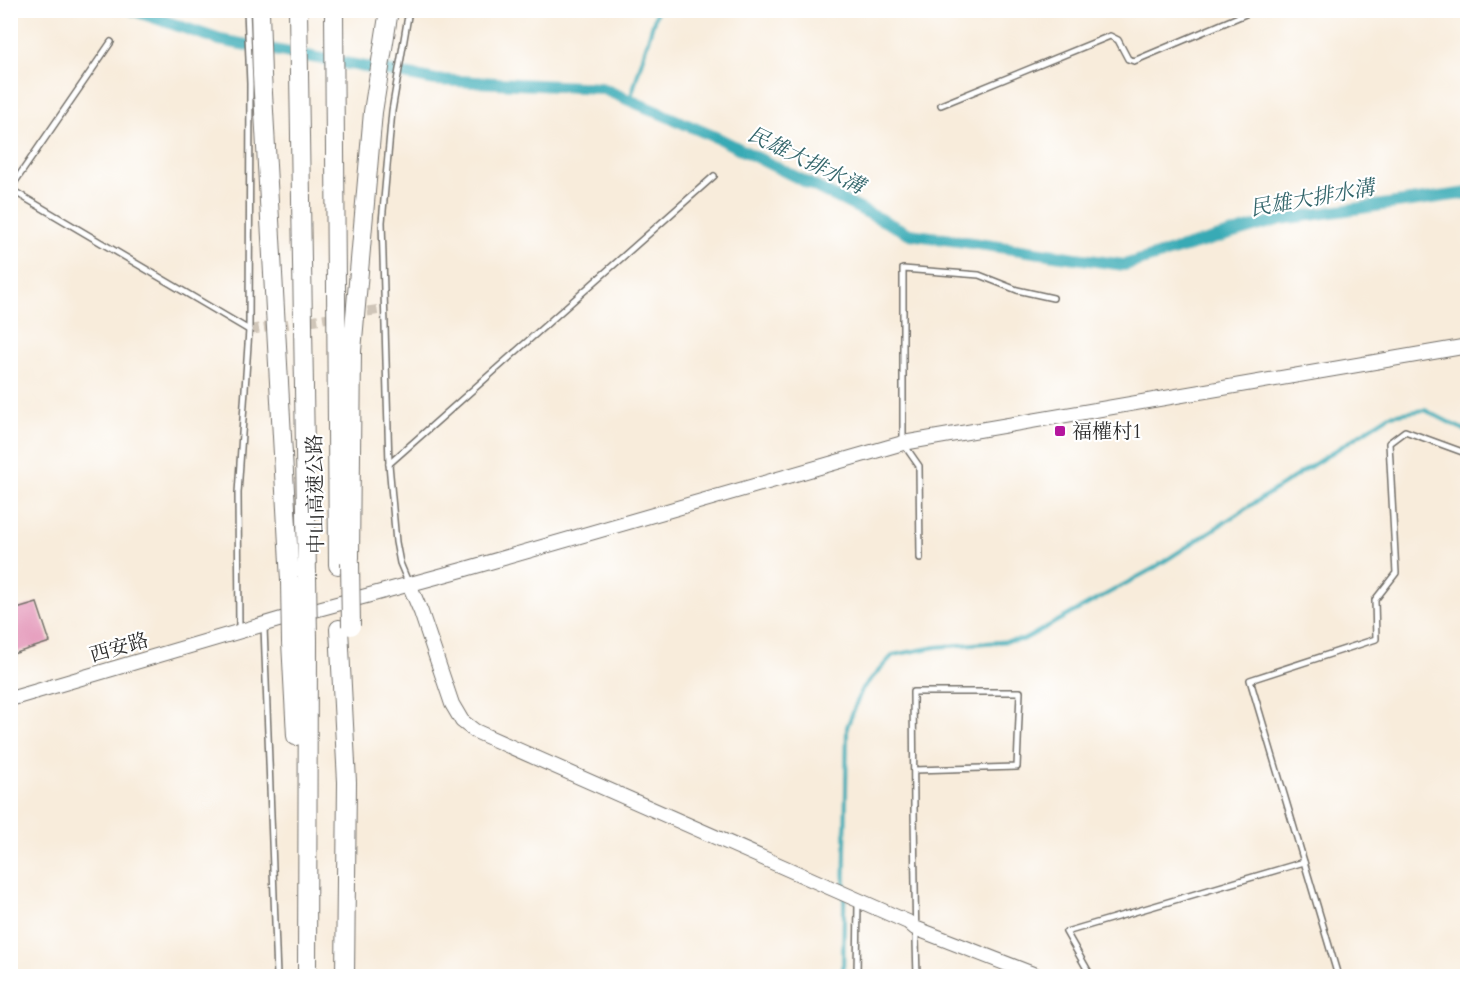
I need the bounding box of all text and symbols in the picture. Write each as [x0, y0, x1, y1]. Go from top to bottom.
water label: 民雄大排水溝 [743, 120, 871, 202]
water label: 民雄大排水溝 [1248, 173, 1380, 224]
place label: 福權村1 [1072, 418, 1142, 445]
marker: 福權村1 [1053, 424, 1067, 438]
street label: 中山高速公路 [301, 434, 330, 554]
street label: 西安路 [87, 626, 152, 669]

